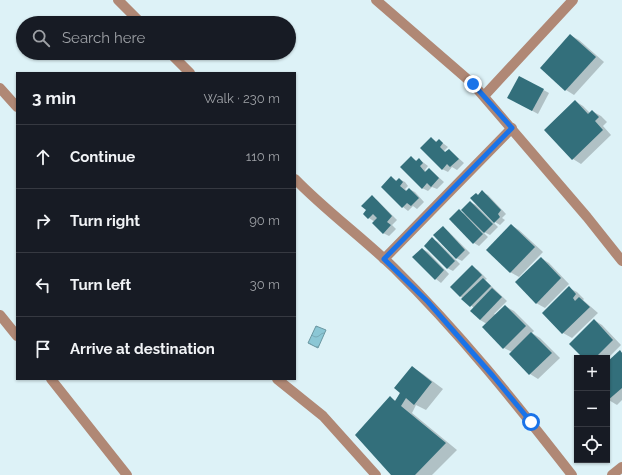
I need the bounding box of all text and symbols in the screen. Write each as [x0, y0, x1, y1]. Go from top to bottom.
search box [16, 16, 296, 60]
icon: search [30, 27, 52, 49]
text: Search here [62, 29, 145, 47]
route end [464, 75, 482, 93]
text: 3 min [32, 88, 76, 108]
text: Walk · 230 m [204, 91, 280, 106]
icon: ahead [32, 146, 54, 168]
text: Continue [70, 148, 135, 166]
text: 110 m [246, 149, 280, 164]
icon: right [32, 210, 54, 232]
text: Turn right [70, 212, 140, 230]
text: 90 m [249, 213, 280, 228]
icon: left [32, 274, 54, 296]
text: Turn left [70, 276, 131, 294]
text: 30 m [250, 277, 280, 292]
icon: arrive [32, 338, 54, 360]
text: Arrive at destination [70, 340, 215, 358]
map controls [574, 355, 610, 463]
button: + [574, 355, 610, 391]
button: − [574, 391, 610, 427]
route start [522, 413, 540, 431]
button: locate [574, 427, 610, 463]

